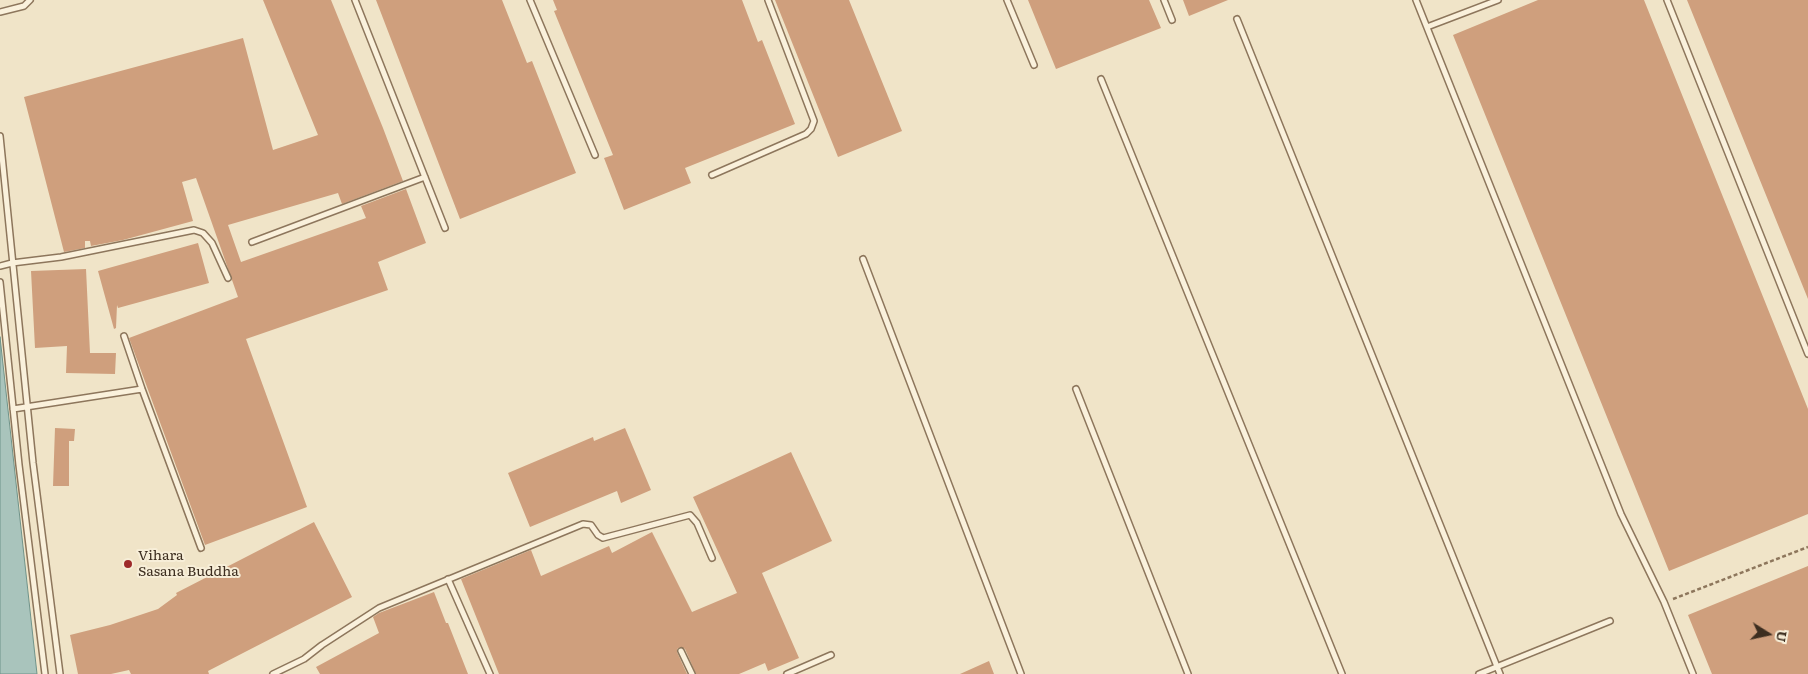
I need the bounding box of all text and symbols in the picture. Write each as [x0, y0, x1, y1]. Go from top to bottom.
place label: Vihara Sasana Buddha [138, 548, 239, 580]
marker: Vihara Sasana Buddha [122, 558, 134, 570]
north arrow [1743, 609, 1793, 659]
text: U [1772, 629, 1794, 644]

